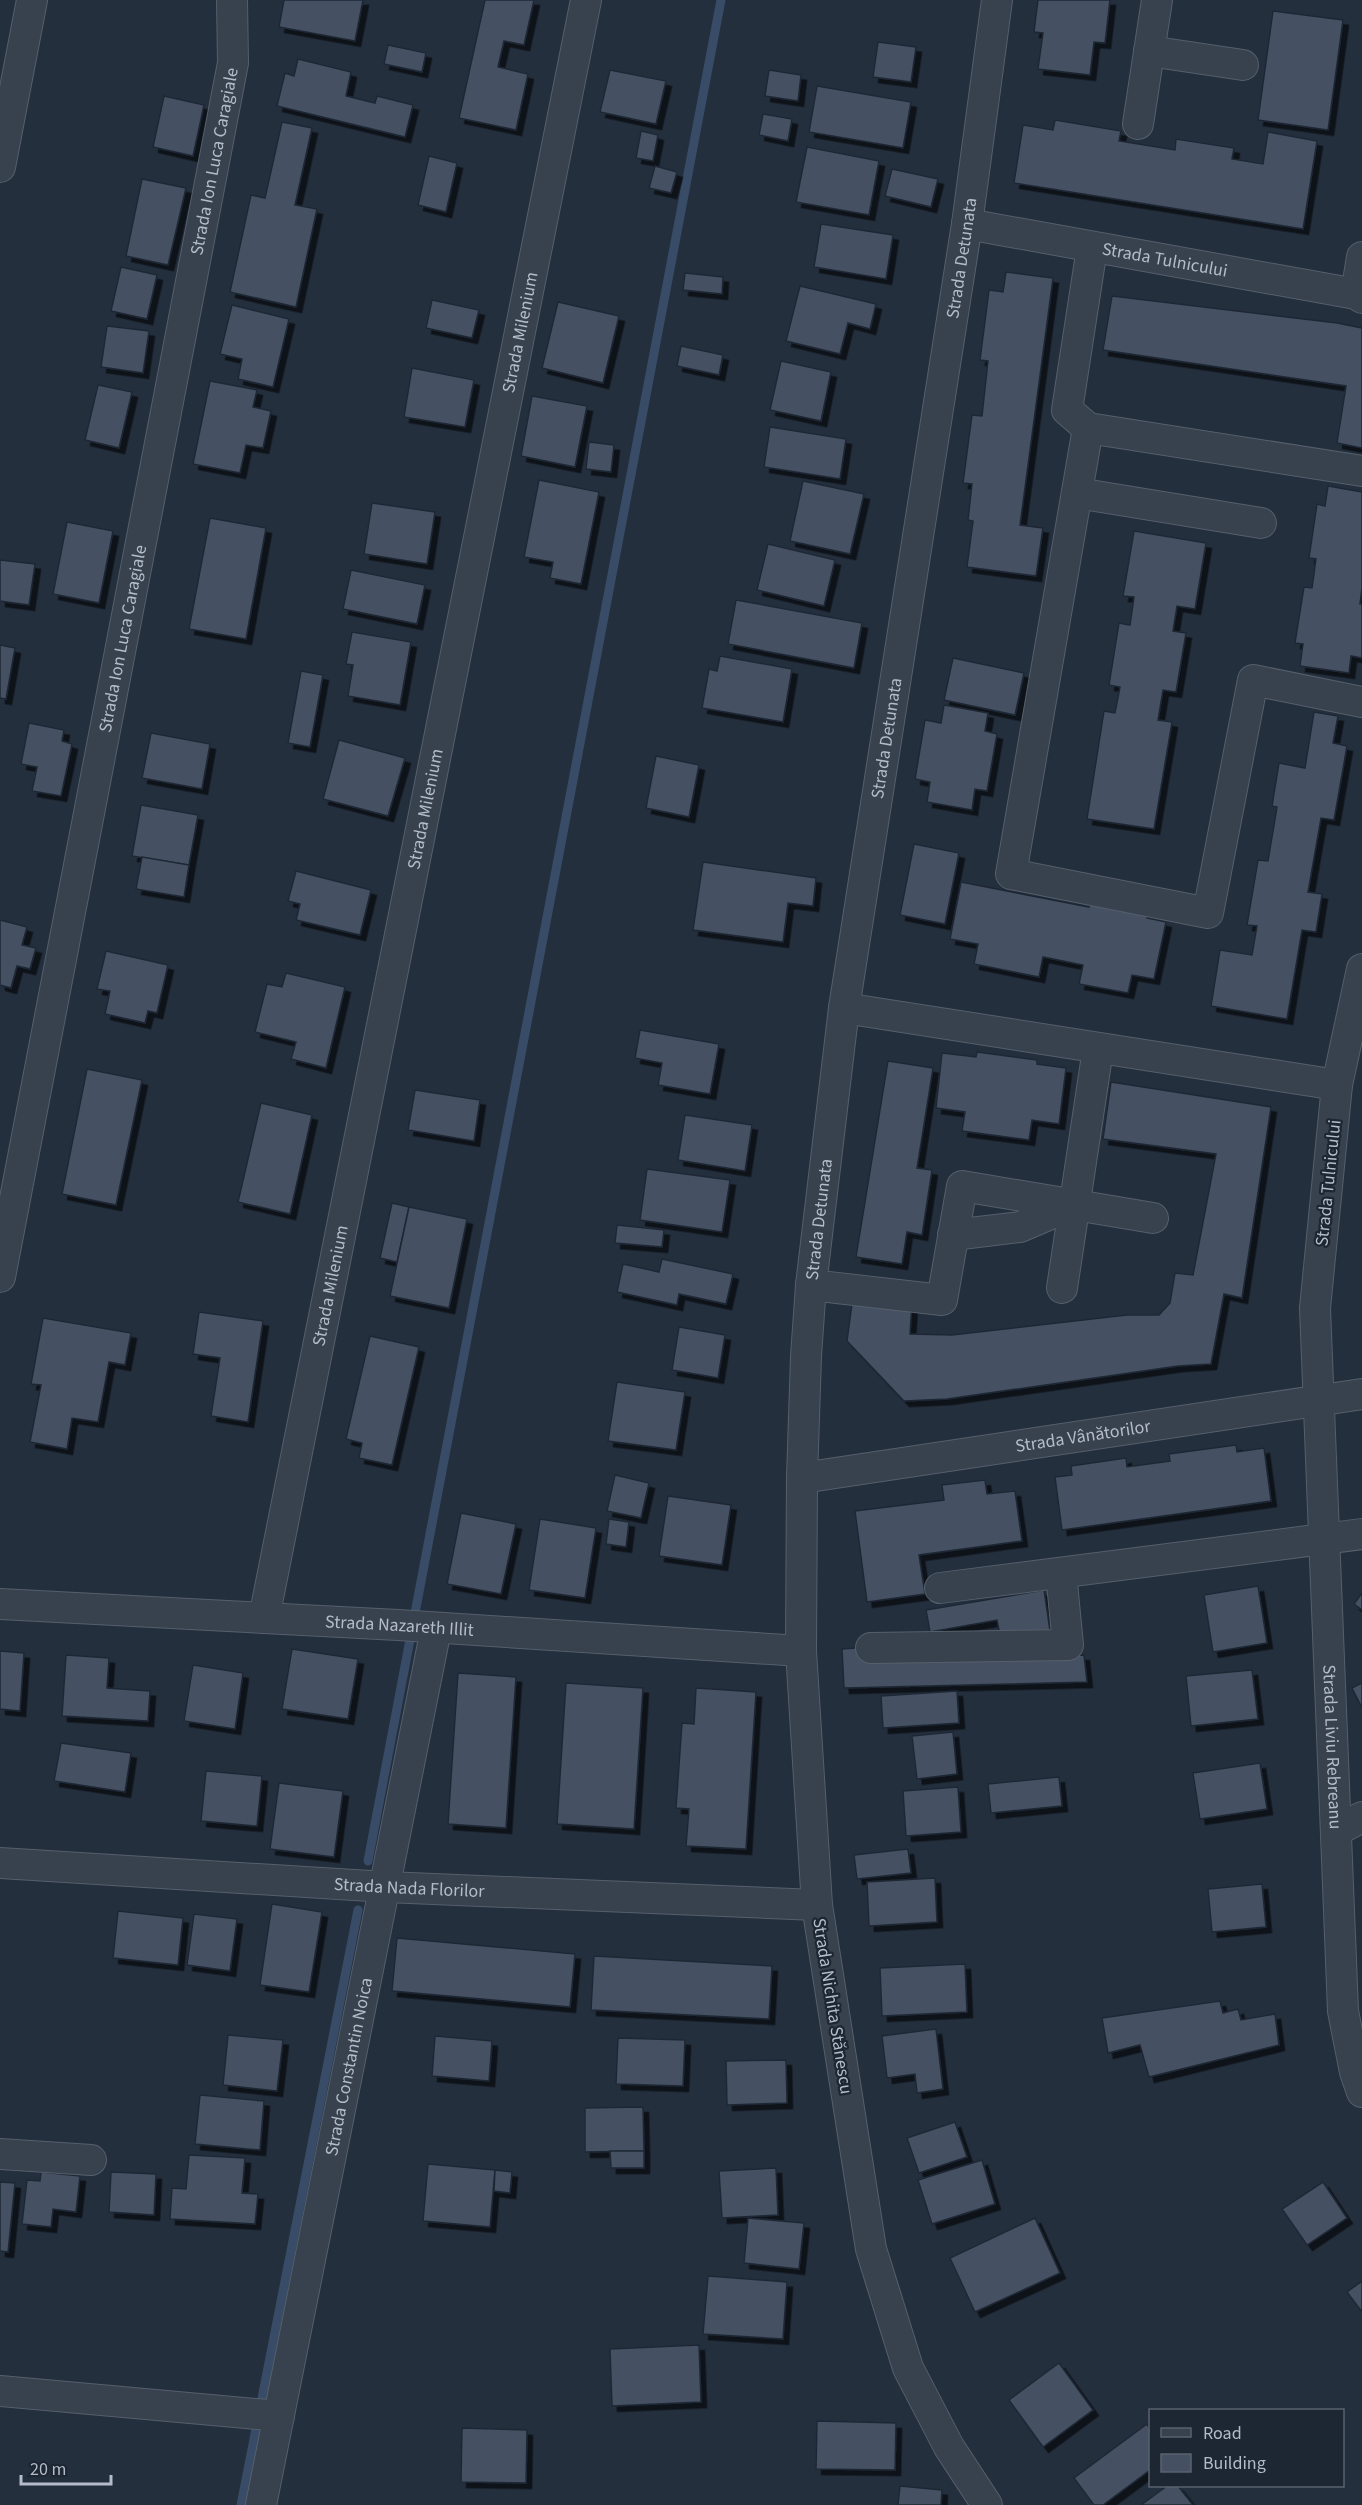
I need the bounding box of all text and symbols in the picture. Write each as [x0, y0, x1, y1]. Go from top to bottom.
street label: Strada Ion Luca Caragiale [184, 66, 245, 257]
street label: Strada Detunata [940, 196, 983, 320]
street label: Strada Tulnicului [1100, 237, 1230, 284]
street label: Strada Milenium [496, 270, 545, 395]
street label: Strada Ion Luca Caragiale [93, 543, 153, 735]
street label: Strada Detunata [865, 676, 909, 800]
street label: Strada Milenium [401, 746, 450, 872]
street label: Strada Tulnicului [1309, 1119, 1348, 1248]
street label: Strada Detunata [800, 1157, 839, 1282]
street label: Strada Milenium [306, 1223, 355, 1348]
street label: Strada Vânătorilor [1014, 1414, 1153, 1459]
street label: Strada Nazareth Illit [325, 1609, 474, 1643]
street label: Strada Liviu Rebreanu [1316, 1664, 1348, 1830]
street label: Strada Nada Florilor [333, 1872, 486, 1904]
street label: Strada Nichita Stănescu [806, 1916, 859, 2096]
street label: Strada Constantin Noica [319, 1975, 379, 2158]
legend [1149, 2409, 1344, 2487]
text: Road [1203, 2421, 1242, 2446]
scale bar [21, 2448, 111, 2486]
text: Building [1203, 2451, 1266, 2476]
text: 20 m [30, 2457, 66, 2482]

